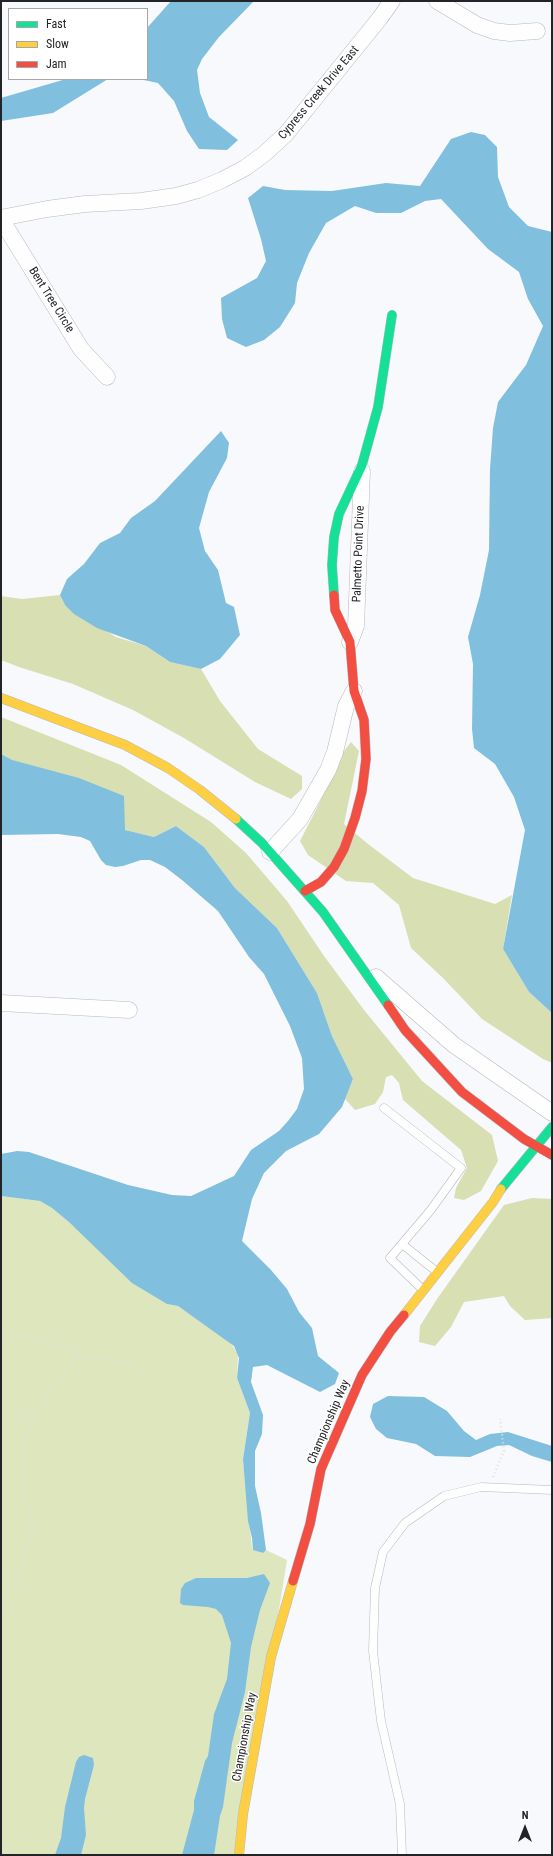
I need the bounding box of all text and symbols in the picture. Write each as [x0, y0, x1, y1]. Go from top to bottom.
legend [8, 8, 148, 80]
text: Fast [46, 17, 66, 31]
text: Slow [46, 37, 69, 51]
street label: Cypress Creek Drive East [276, 43, 362, 143]
text: Jam [46, 57, 67, 71]
street label: Bent Tree Circle [25, 265, 77, 335]
street label: Palmetto Point Drive [350, 505, 368, 603]
street label: Championship Way [305, 1378, 353, 1466]
street label: Championship Way [230, 1691, 260, 1783]
north arrow [505, 1808, 545, 1848]
text: N [522, 1809, 528, 1822]

